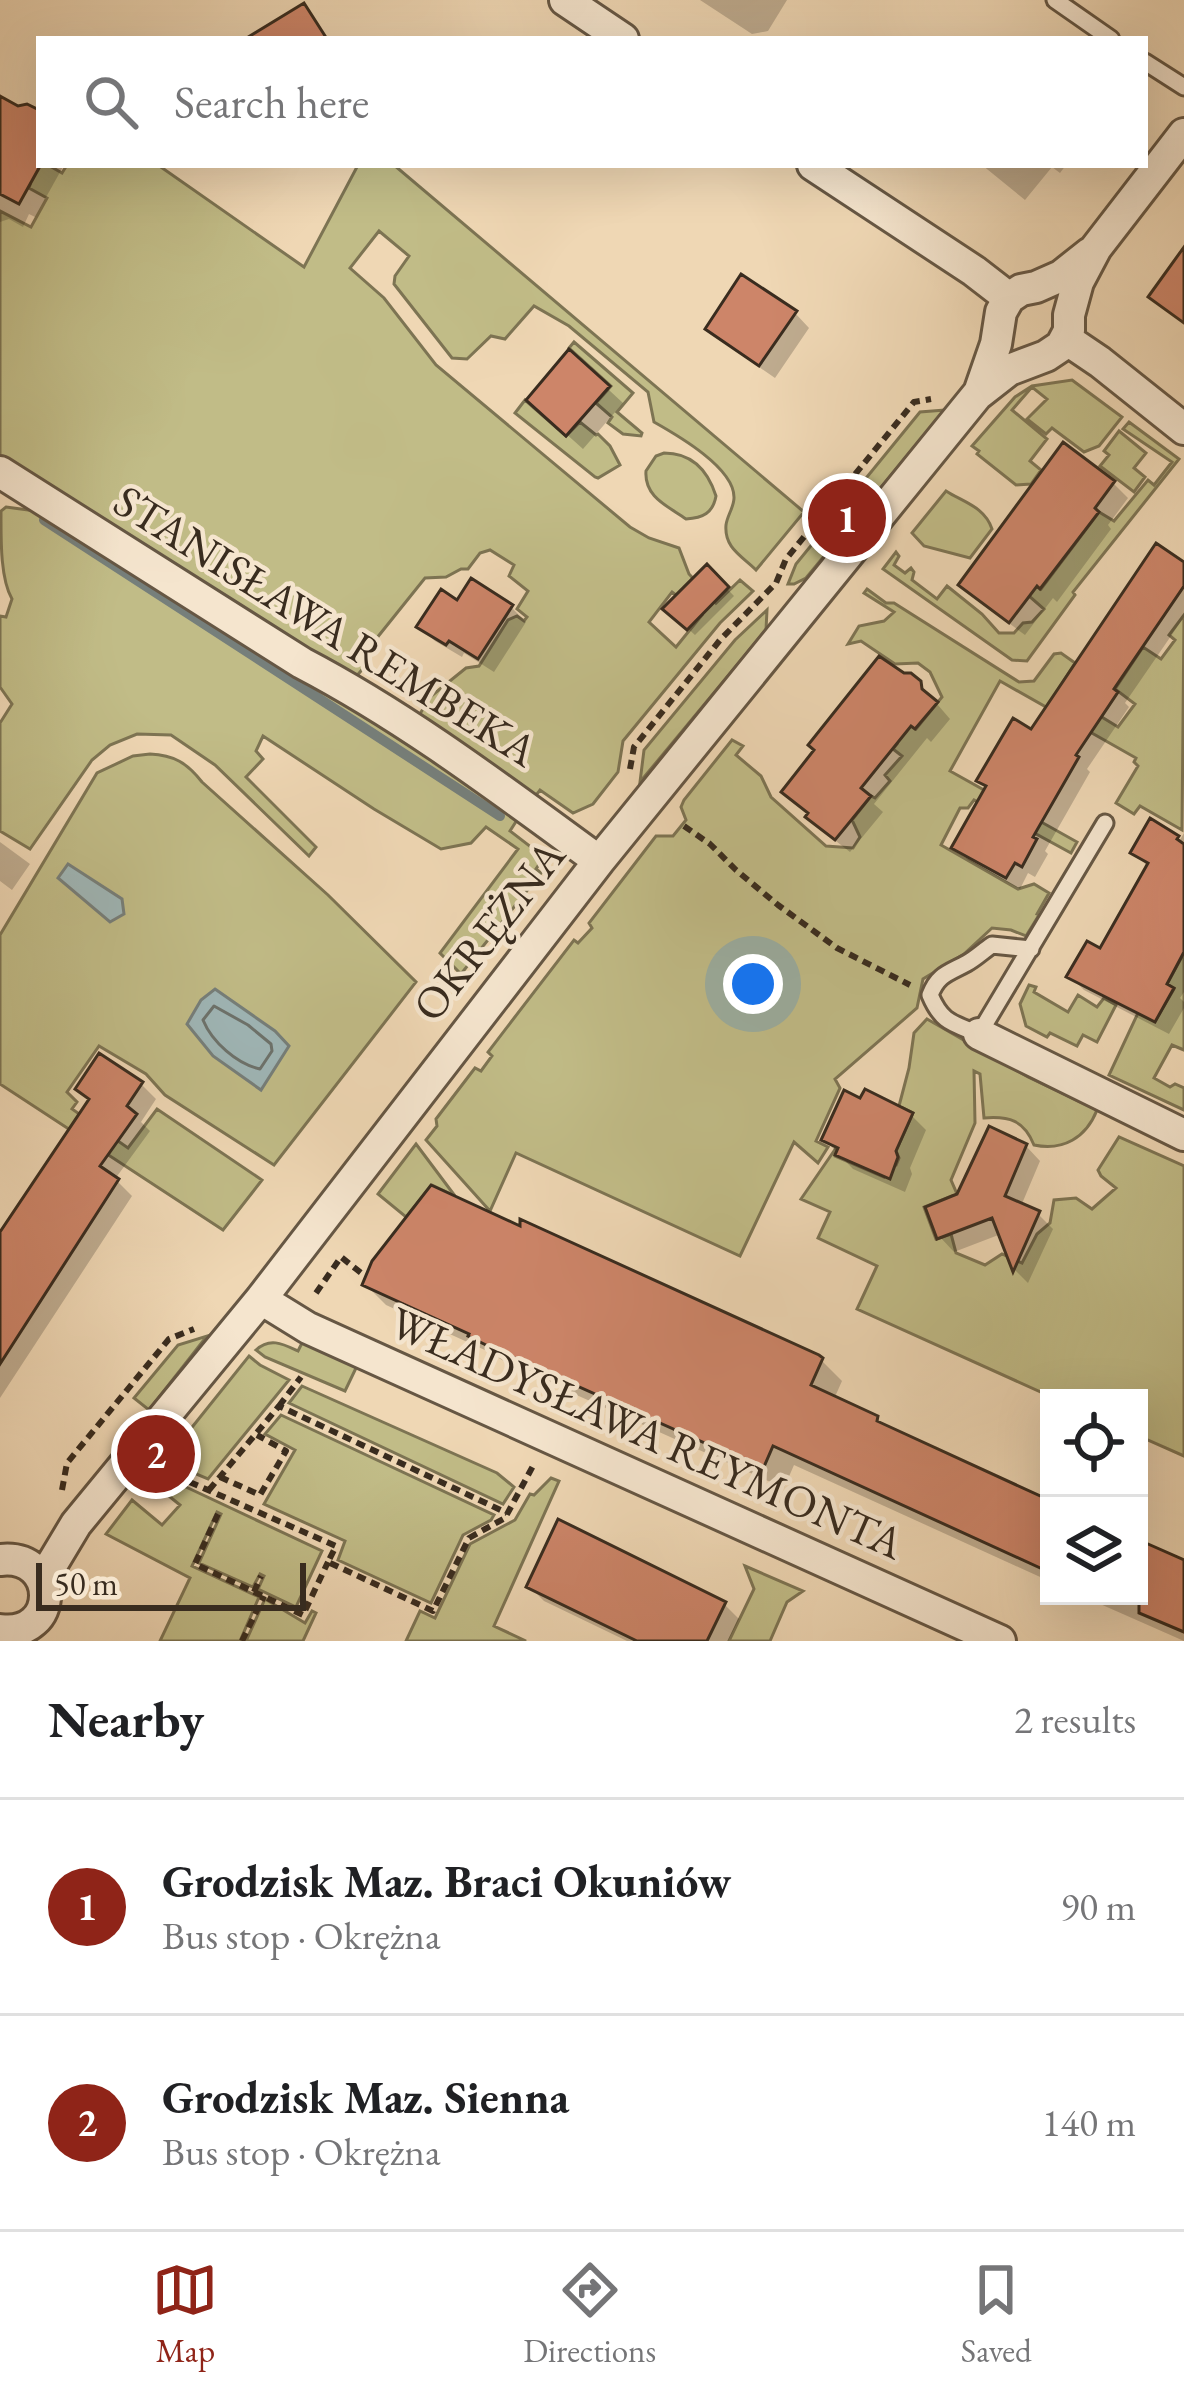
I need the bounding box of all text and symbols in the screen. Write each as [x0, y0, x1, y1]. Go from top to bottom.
search box [36, 36, 1148, 168]
icon: search [78, 69, 144, 135]
text: Search here [174, 73, 369, 131]
street label: STANISŁAWA REMBEKA [104, 471, 549, 779]
pin: 1 [808, 473, 886, 563]
street label: OKRĘŻNA [399, 827, 578, 1033]
your location [723, 954, 783, 1014]
street label: WŁADYSŁAWA REYMONTA [381, 1292, 914, 1572]
map controls [1040, 1389, 1148, 1605]
button: locate [1040, 1389, 1148, 1497]
pin: 2 [117, 1409, 195, 1499]
button: layers [1040, 1497, 1148, 1605]
scale bar [36, 1557, 306, 1610]
text: 50 m [54, 1562, 118, 1605]
text: Nearby [48, 1686, 204, 1752]
text: 2 results [1014, 1694, 1136, 1745]
text: Grodzisk Maz. Braci Okuniów [162, 1852, 731, 1910]
text: 1 [77, 1881, 97, 1932]
text: 90 m [1060, 1881, 1136, 1932]
text: Bus stop · Okrężna [162, 1910, 441, 1961]
text: Grodzisk Maz. Sienna [162, 2068, 569, 2126]
text: 2 [77, 2097, 97, 2148]
text: 140 m [1042, 2097, 1136, 2148]
text: Bus stop · Okrężna [162, 2126, 441, 2177]
tab: Map [152, 2257, 218, 2372]
tab: Directions [523, 2257, 656, 2372]
tab: Saved [961, 2257, 1032, 2372]

